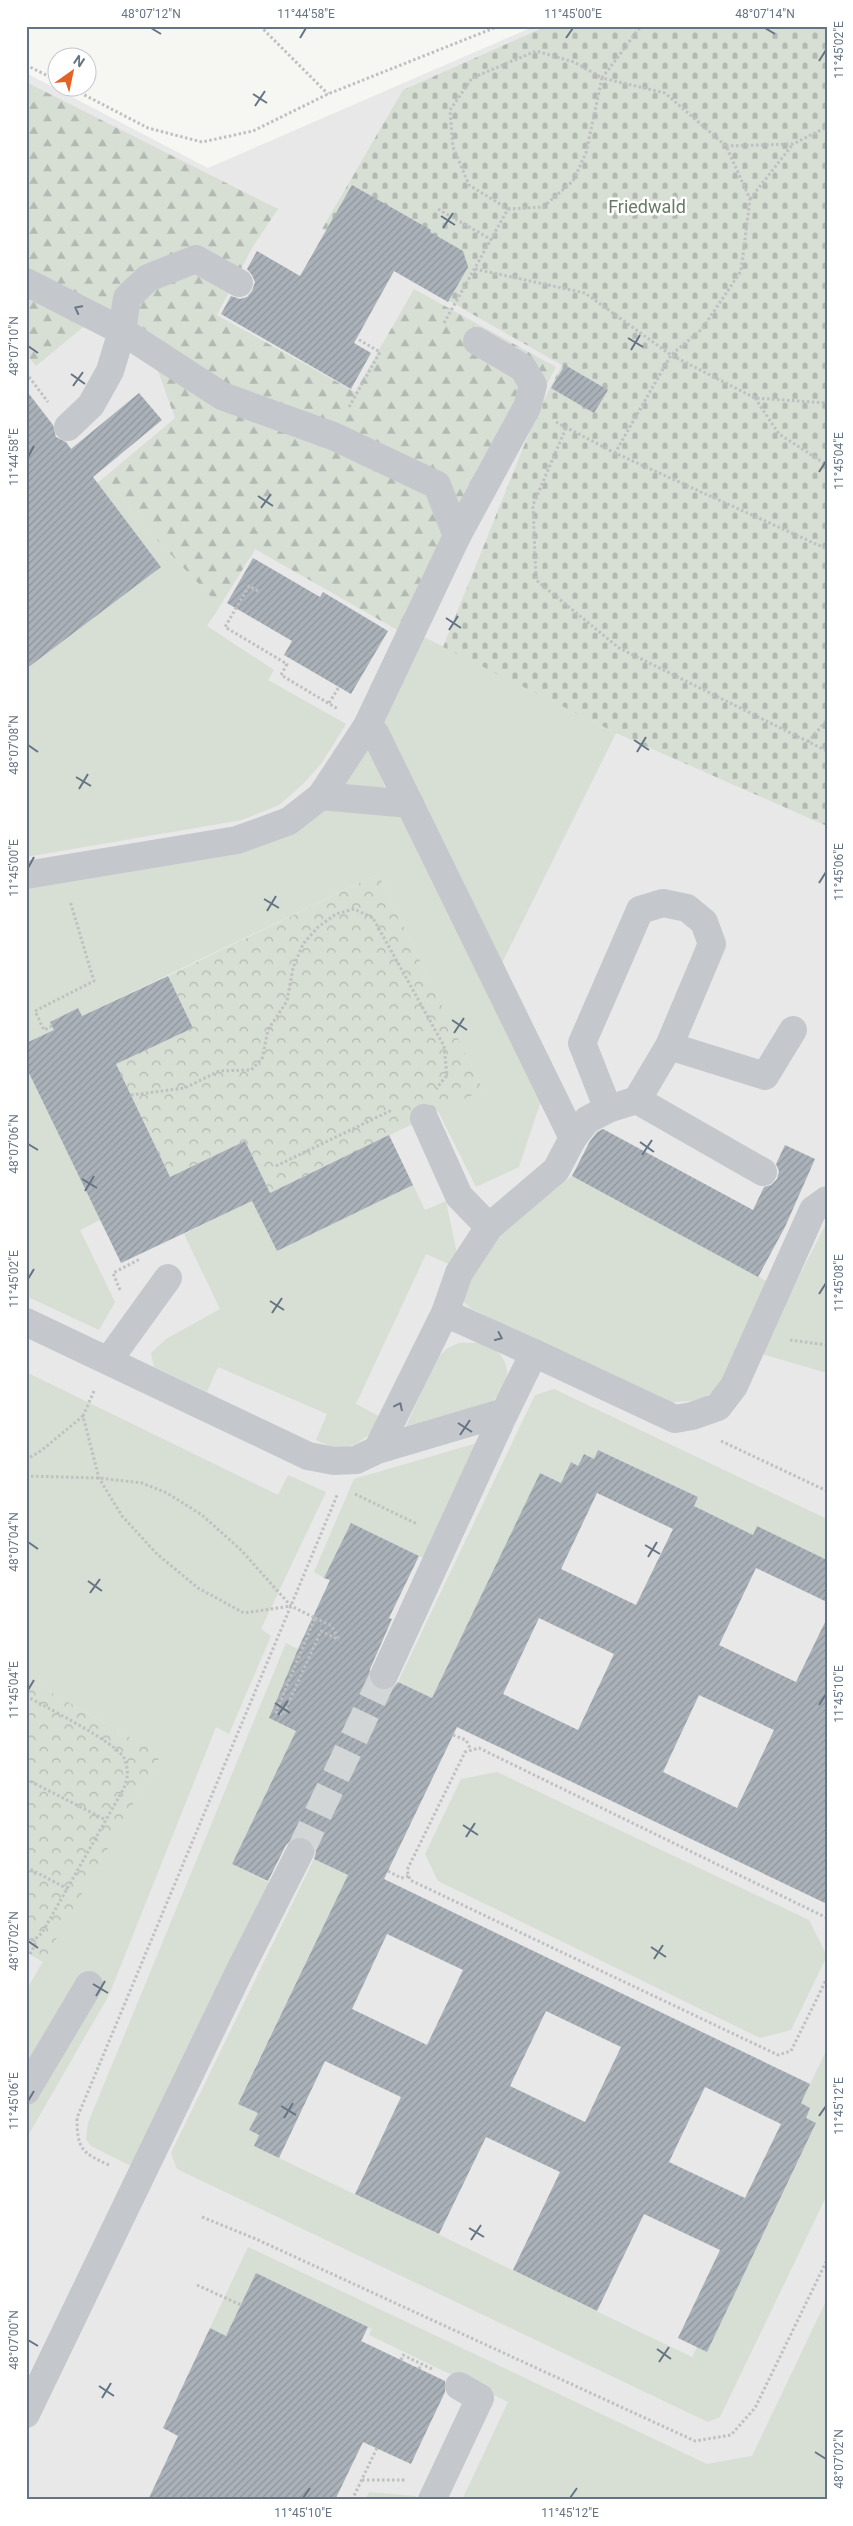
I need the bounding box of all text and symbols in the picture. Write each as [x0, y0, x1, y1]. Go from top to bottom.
text: 48°07'12"N [121, 7, 181, 21]
text: 11°44'58"E [277, 7, 335, 21]
text: 11°45'00"E [544, 7, 602, 21]
text: 48°07'14"N [735, 7, 795, 21]
text: 11°45'02"E [832, 21, 846, 79]
north arrow [48, 48, 98, 98]
text: N [71, 52, 88, 71]
park label: Friedwald [608, 196, 686, 217]
one-way arrow [74, 305, 83, 315]
text: 48°07'10"N [7, 316, 21, 376]
text: 11°44'58"E [7, 428, 21, 486]
text: 11°45'04"E [832, 432, 846, 490]
text: 48°07'08"N [7, 715, 21, 775]
text: 11°45'00"E [7, 839, 21, 897]
text: 11°45'06"E [832, 843, 846, 901]
text: 48°07'06"N [7, 1114, 21, 1174]
text: 11°45'02"E [7, 1250, 21, 1308]
text: 11°45'08"E [832, 1254, 846, 1312]
one-way arrow [494, 1331, 503, 1342]
one-way arrow [393, 1402, 403, 1411]
text: 48°07'04"N [7, 1512, 21, 1572]
text: 11°45'04"E [7, 1661, 21, 1719]
text: 11°45'10"E [832, 1665, 846, 1723]
text: 48°07'02"N [7, 1911, 21, 1971]
text: 11°45'06"E [7, 2072, 21, 2130]
text: 11°45'12"E [832, 2077, 846, 2135]
text: 48°07'00"N [7, 2310, 21, 2370]
text: 48°07'02"N [832, 2429, 846, 2489]
text: 11°45'10"E [274, 2506, 332, 2520]
text: 11°45'12"E [541, 2506, 599, 2520]

